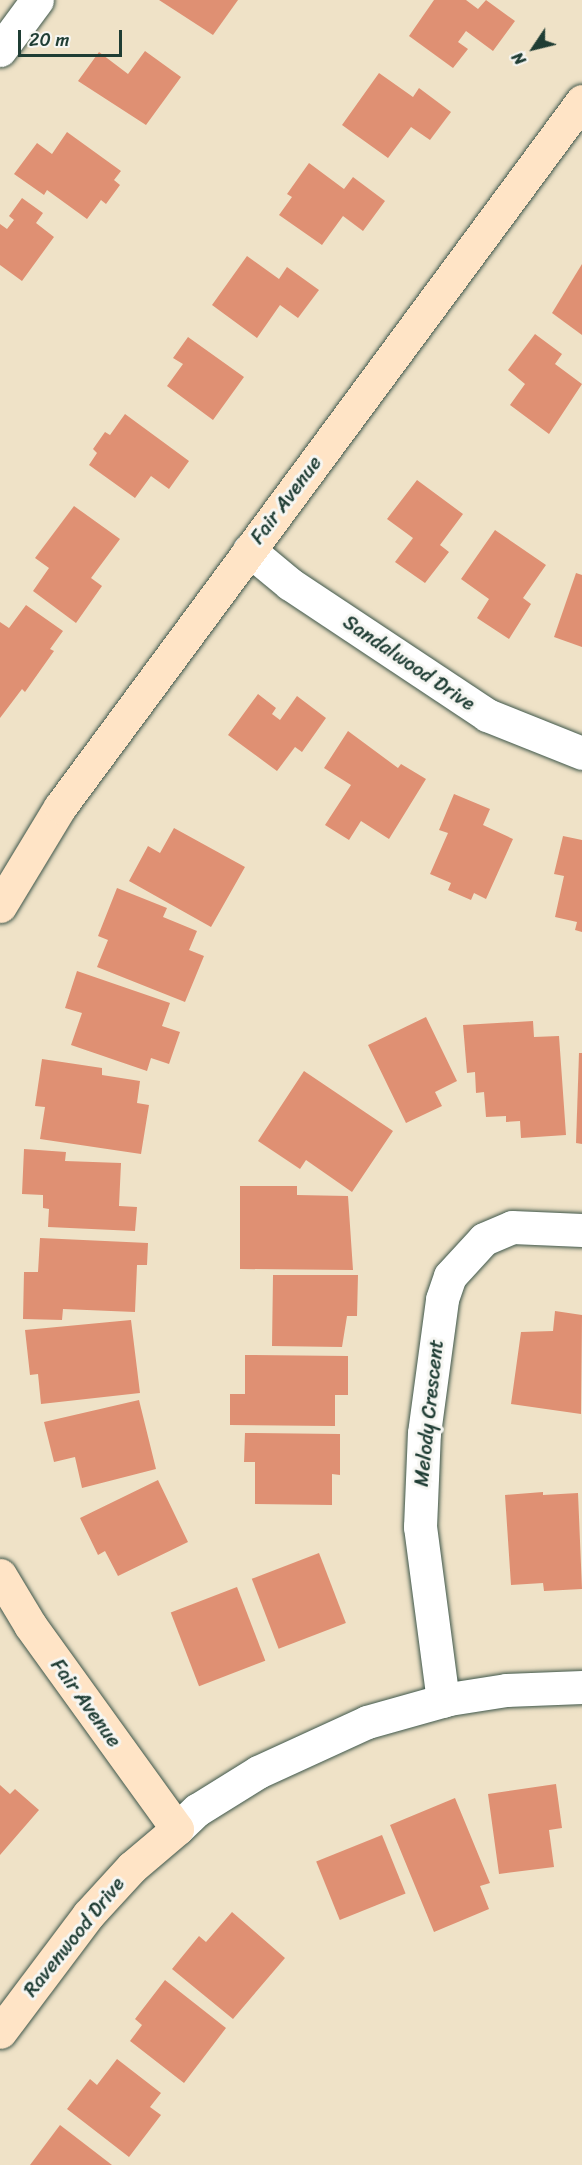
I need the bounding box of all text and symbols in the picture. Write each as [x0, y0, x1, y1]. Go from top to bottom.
scale bar [21, 18, 124, 56]
north arrow [504, 18, 564, 78]
text: 20 m [29, 24, 69, 56]
text: N [504, 46, 534, 71]
street label: Fair Avenue [245, 451, 327, 549]
street label: Sandalwood Drive [338, 610, 480, 716]
street label: Melody Crescent [409, 1338, 449, 1488]
street label: Fair Avenue [46, 1654, 126, 1752]
street label: Ravenwood Drive [18, 1872, 130, 2002]

